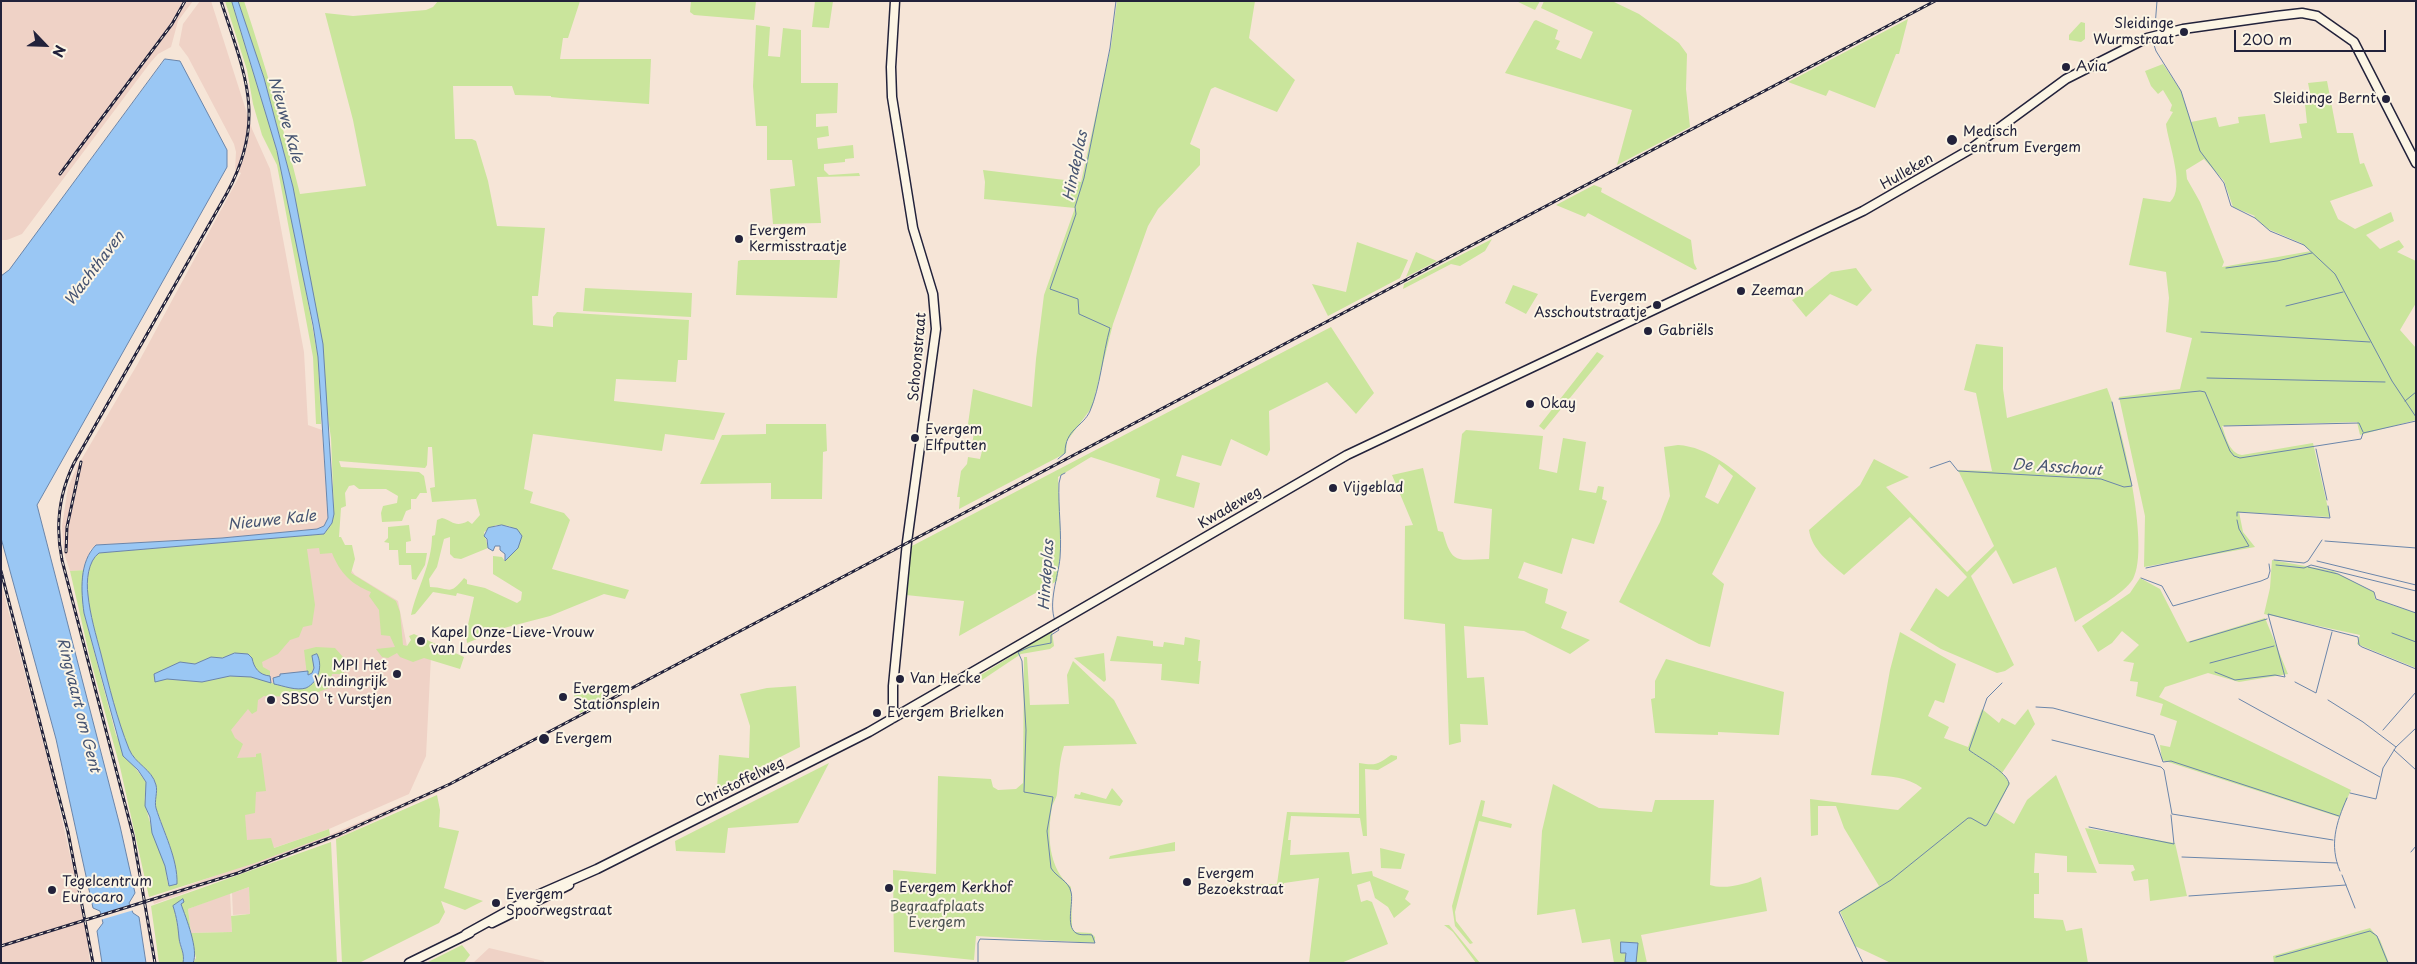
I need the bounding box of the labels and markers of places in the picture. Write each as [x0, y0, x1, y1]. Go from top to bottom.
place label: Sleidinge Wurmstraat [2093, 16, 2174, 48]
marker: Sleidinge Wurmstraat [2178, 26, 2190, 38]
place label: Avia [2076, 59, 2107, 75]
marker: Avia [2060, 61, 2072, 73]
place label: Sleidinge Bernt [2273, 91, 2376, 107]
marker: Sleidinge Bernt [2380, 93, 2392, 105]
place label: Medisch centrum Evergem [1963, 124, 2081, 156]
marker: Medisch centrum Evergem [1945, 133, 1959, 147]
place label: Evergem Kermisstraatje [749, 223, 847, 256]
marker: Evergem Kermisstraatje [733, 233, 745, 245]
place label: Zeeman [1751, 283, 1804, 299]
marker: Zeeman [1735, 285, 1747, 297]
place label: Evergem Asschoutstraatje [1534, 289, 1647, 322]
marker: Evergem Asschoutstraatje [1651, 299, 1663, 311]
place label: Gabriëls [1658, 323, 1714, 339]
marker: Gabriëls [1642, 325, 1654, 337]
place label: Okay [1540, 396, 1576, 412]
marker: Okay [1524, 398, 1536, 410]
place label: Evergem Elfputten [925, 422, 987, 454]
marker: Evergem Elfputten [909, 432, 921, 444]
place label: Vijgeblad [1343, 480, 1404, 496]
marker: Vijgeblad [1327, 482, 1339, 494]
place label: Kapel Onze-Lieve-Vrouw van Lourdes [431, 625, 594, 658]
marker: Kapel Onze-Lieve-Vrouw van Lourdes [415, 635, 427, 647]
place label: MPI Het Vindingrijk [314, 658, 387, 690]
marker: MPI Het Vindingrijk [391, 668, 403, 680]
place label: Van Hecke [910, 671, 981, 687]
marker: Van Hecke [894, 673, 906, 685]
place label: Evergem Stationsplein [573, 681, 660, 714]
marker: Evergem Stationsplein [557, 691, 569, 703]
place label: SBSO 't Vurstjen [281, 692, 392, 708]
marker: SBSO 't Vurstjen [265, 694, 277, 706]
place label: Evergem Brielken [887, 705, 1004, 721]
marker: Evergem Brielken [871, 707, 883, 719]
place label: Evergem [555, 731, 612, 747]
marker: Evergem [537, 732, 551, 746]
place label: Evergem Bezoekstraat [1197, 866, 1284, 899]
place label: Tegelcentrum Eurocaro [62, 874, 152, 906]
marker: Evergem Bezoekstraat [1181, 876, 1193, 888]
place label: Evergem Kerkhof [899, 880, 1012, 896]
marker: Evergem Kerkhof [883, 882, 895, 894]
marker: Tegelcentrum Eurocaro [46, 884, 58, 896]
place label: Evergem Spoorwegstraat [506, 887, 612, 920]
marker: Evergem Spoorwegstraat [490, 897, 502, 909]

